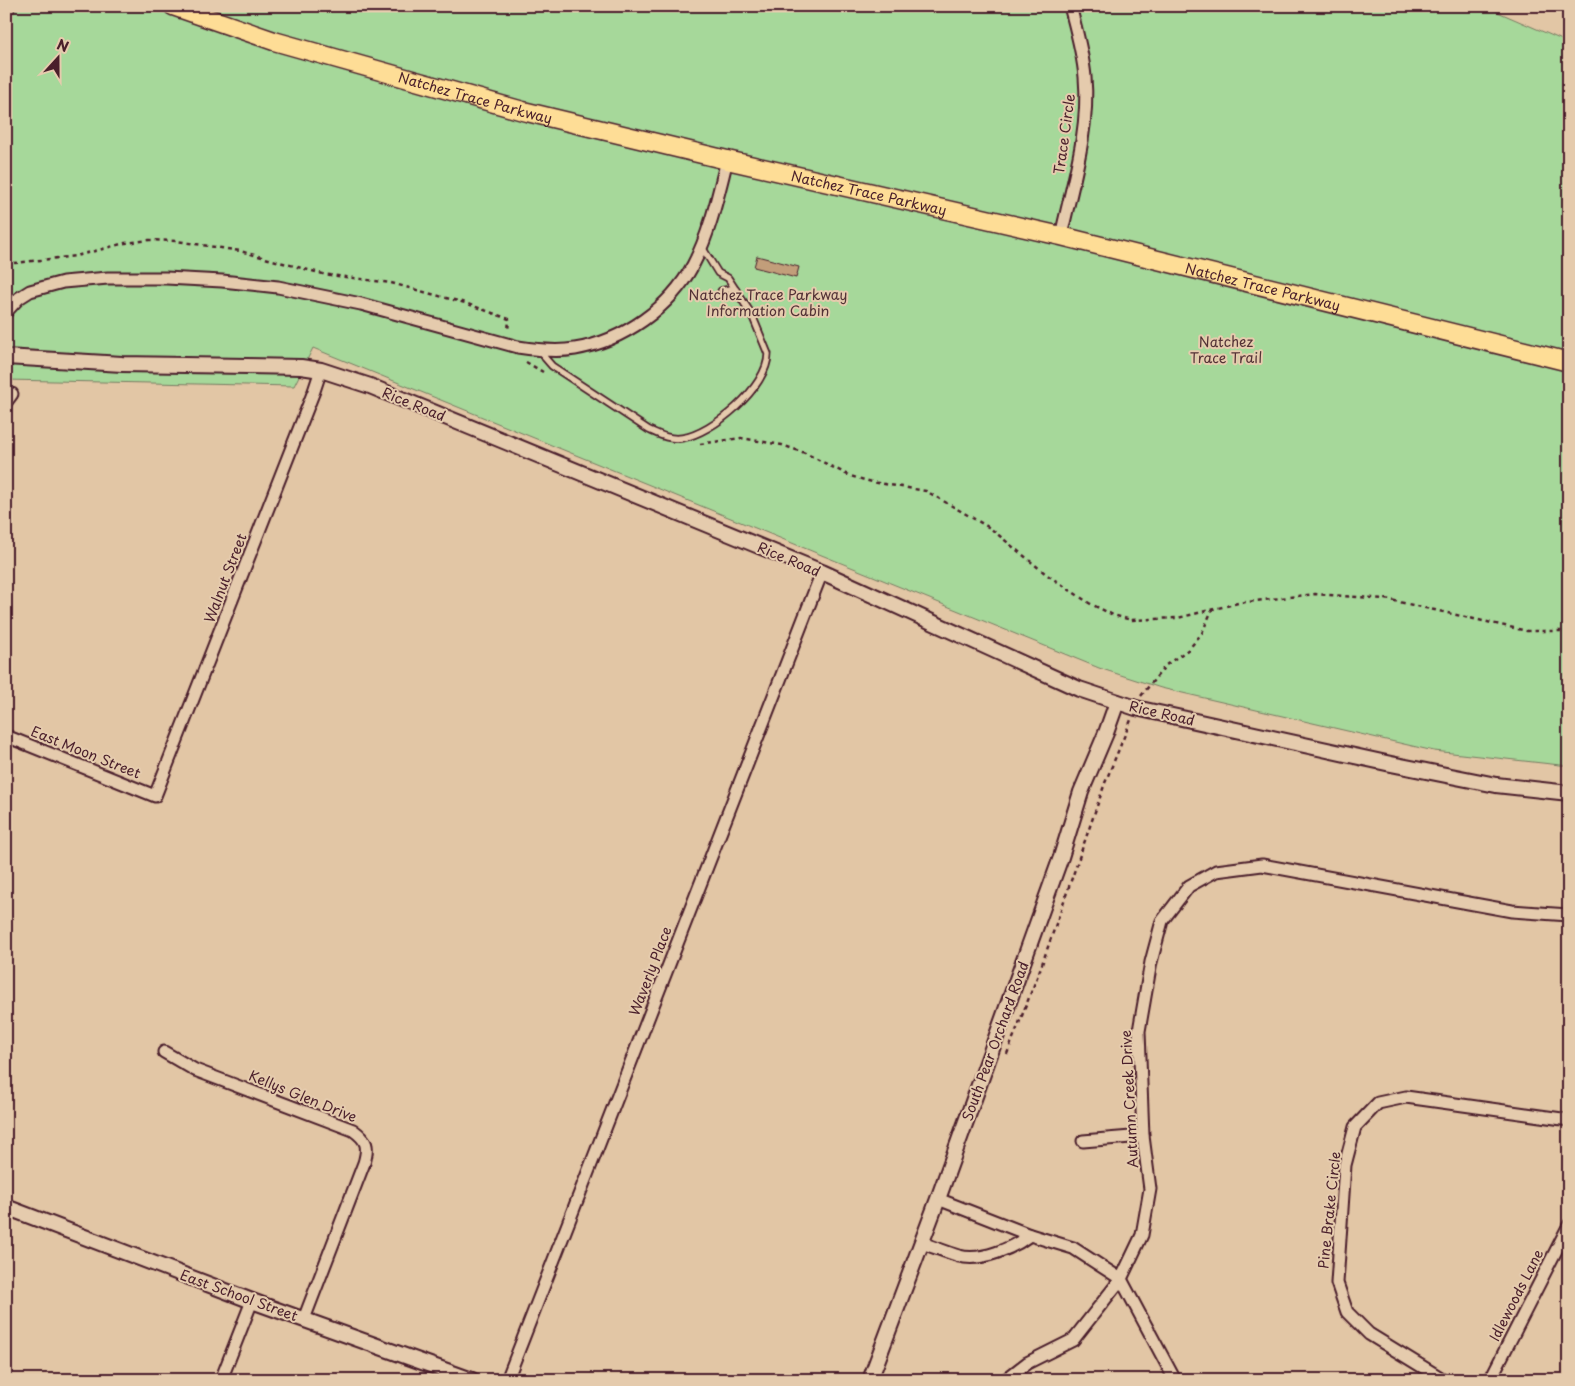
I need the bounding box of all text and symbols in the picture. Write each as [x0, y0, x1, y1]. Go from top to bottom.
north arrow [32, 32, 82, 82]
text: N [54, 34, 72, 57]
street label: Natchez Trace Parkway [396, 66, 555, 128]
street label: Trace Circle [1048, 92, 1080, 176]
street label: Natchez Trace Parkway [789, 164, 949, 220]
street label: Natchez Trace Parkway [1183, 257, 1343, 315]
park label: Natchez Trace Parkway Information Cabin [689, 284, 847, 321]
park label: Natchez Trace Trail [1190, 331, 1262, 368]
street label: Rice Road [379, 382, 449, 426]
street label: Walnut Street [198, 530, 252, 626]
street label: Rice Road [754, 536, 824, 582]
street label: Rice Road [1127, 695, 1197, 731]
street label: East Moon Street [28, 720, 144, 784]
street label: Waverly Place [623, 923, 677, 1019]
street label: South Pear Orchard Road [956, 958, 1034, 1124]
street label: Autumn Creek Drive [1115, 1030, 1143, 1168]
street label: Kellys Glen Drive [246, 1065, 360, 1127]
street label: Pine Brake Circle [1312, 1150, 1346, 1270]
street label: Idlewoods Lane [1484, 1245, 1548, 1345]
street label: East School Street [177, 1264, 301, 1326]

